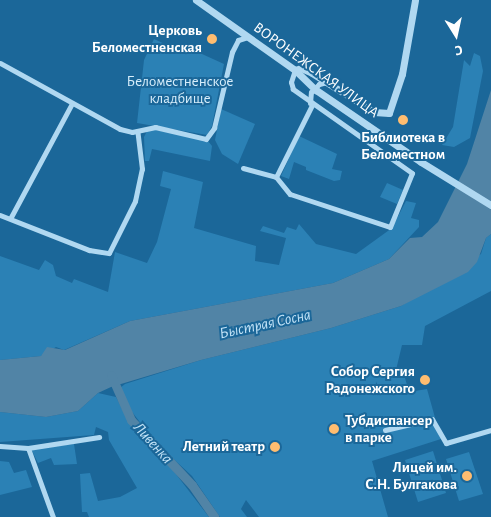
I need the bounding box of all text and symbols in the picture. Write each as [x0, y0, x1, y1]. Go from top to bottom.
north arrow [431, 10, 481, 60]
street label: ВОРОНЕЖСКАЯ УЛИЦА [250, 18, 382, 122]
place label: Церковь Беломестненская [92, 21, 202, 56]
marker: Церковь Беломестненская [206, 33, 218, 45]
text: С [454, 42, 464, 57]
park label: Беломестненское кладбище [127, 72, 233, 107]
marker: Библиотека в Беломестном [397, 114, 409, 126]
place label: Библиотека в Беломестном [361, 128, 445, 163]
water label: Быстрая Сосна [217, 305, 313, 343]
place label: Собор Сергия Радонежского [325, 362, 415, 397]
marker: Собор Сергия Радонежского [419, 374, 431, 386]
place label: Тубдиспансер в парке [345, 411, 432, 446]
water label: Ливенка [129, 418, 177, 468]
marker: Тубдиспансер в парке [327, 422, 341, 436]
place label: Летний театр [183, 438, 265, 456]
marker: Летний театр [269, 441, 281, 453]
place label: Лицей им. С.Н. Булгакова [365, 458, 457, 493]
marker: Лицей им. С.Н. Булгакова [461, 470, 473, 482]

